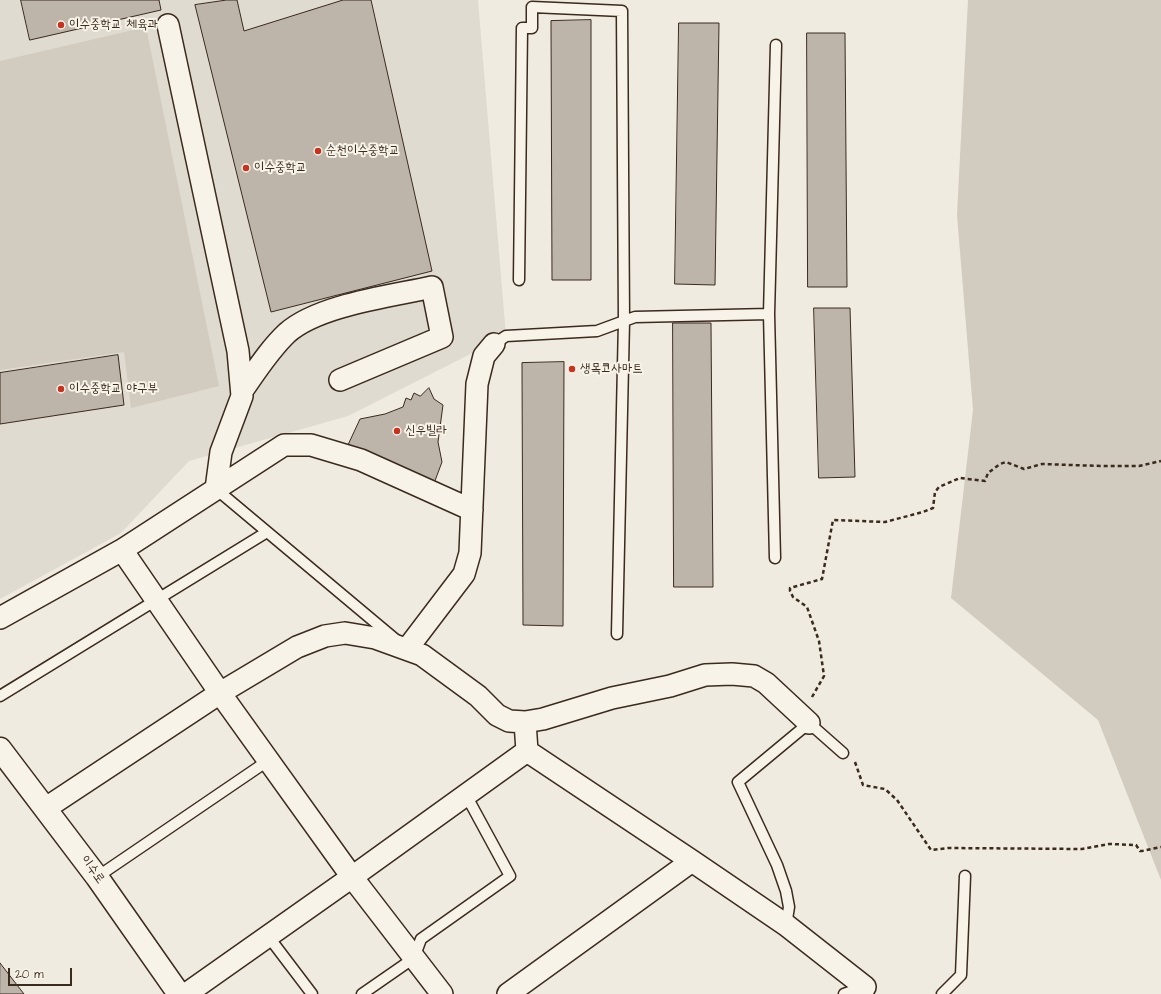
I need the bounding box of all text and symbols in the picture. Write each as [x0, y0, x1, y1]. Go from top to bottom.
place label: 이수중학교 체육과 [69, 17, 158, 33]
marker: 이수중학교 체육과 [56, 20, 66, 30]
place label: 순천이수중학교 [326, 143, 399, 159]
marker: 순천이수중학교 [313, 146, 323, 156]
place label: 이수중학교 [254, 160, 306, 176]
marker: 이수중학교 [241, 163, 251, 173]
place label: 생목코사마트 [580, 361, 643, 377]
marker: 생목코사마트 [567, 364, 577, 374]
place label: 이수중학교 야구부 [69, 381, 158, 397]
marker: 이수중학교 야구부 [56, 384, 66, 394]
place label: 신우빌라 [405, 423, 447, 439]
marker: 신우빌라 [392, 426, 402, 436]
street label: 이수로 [76, 853, 108, 887]
scale bar [10, 960, 74, 986]
text: 20 m [15, 966, 44, 983]

